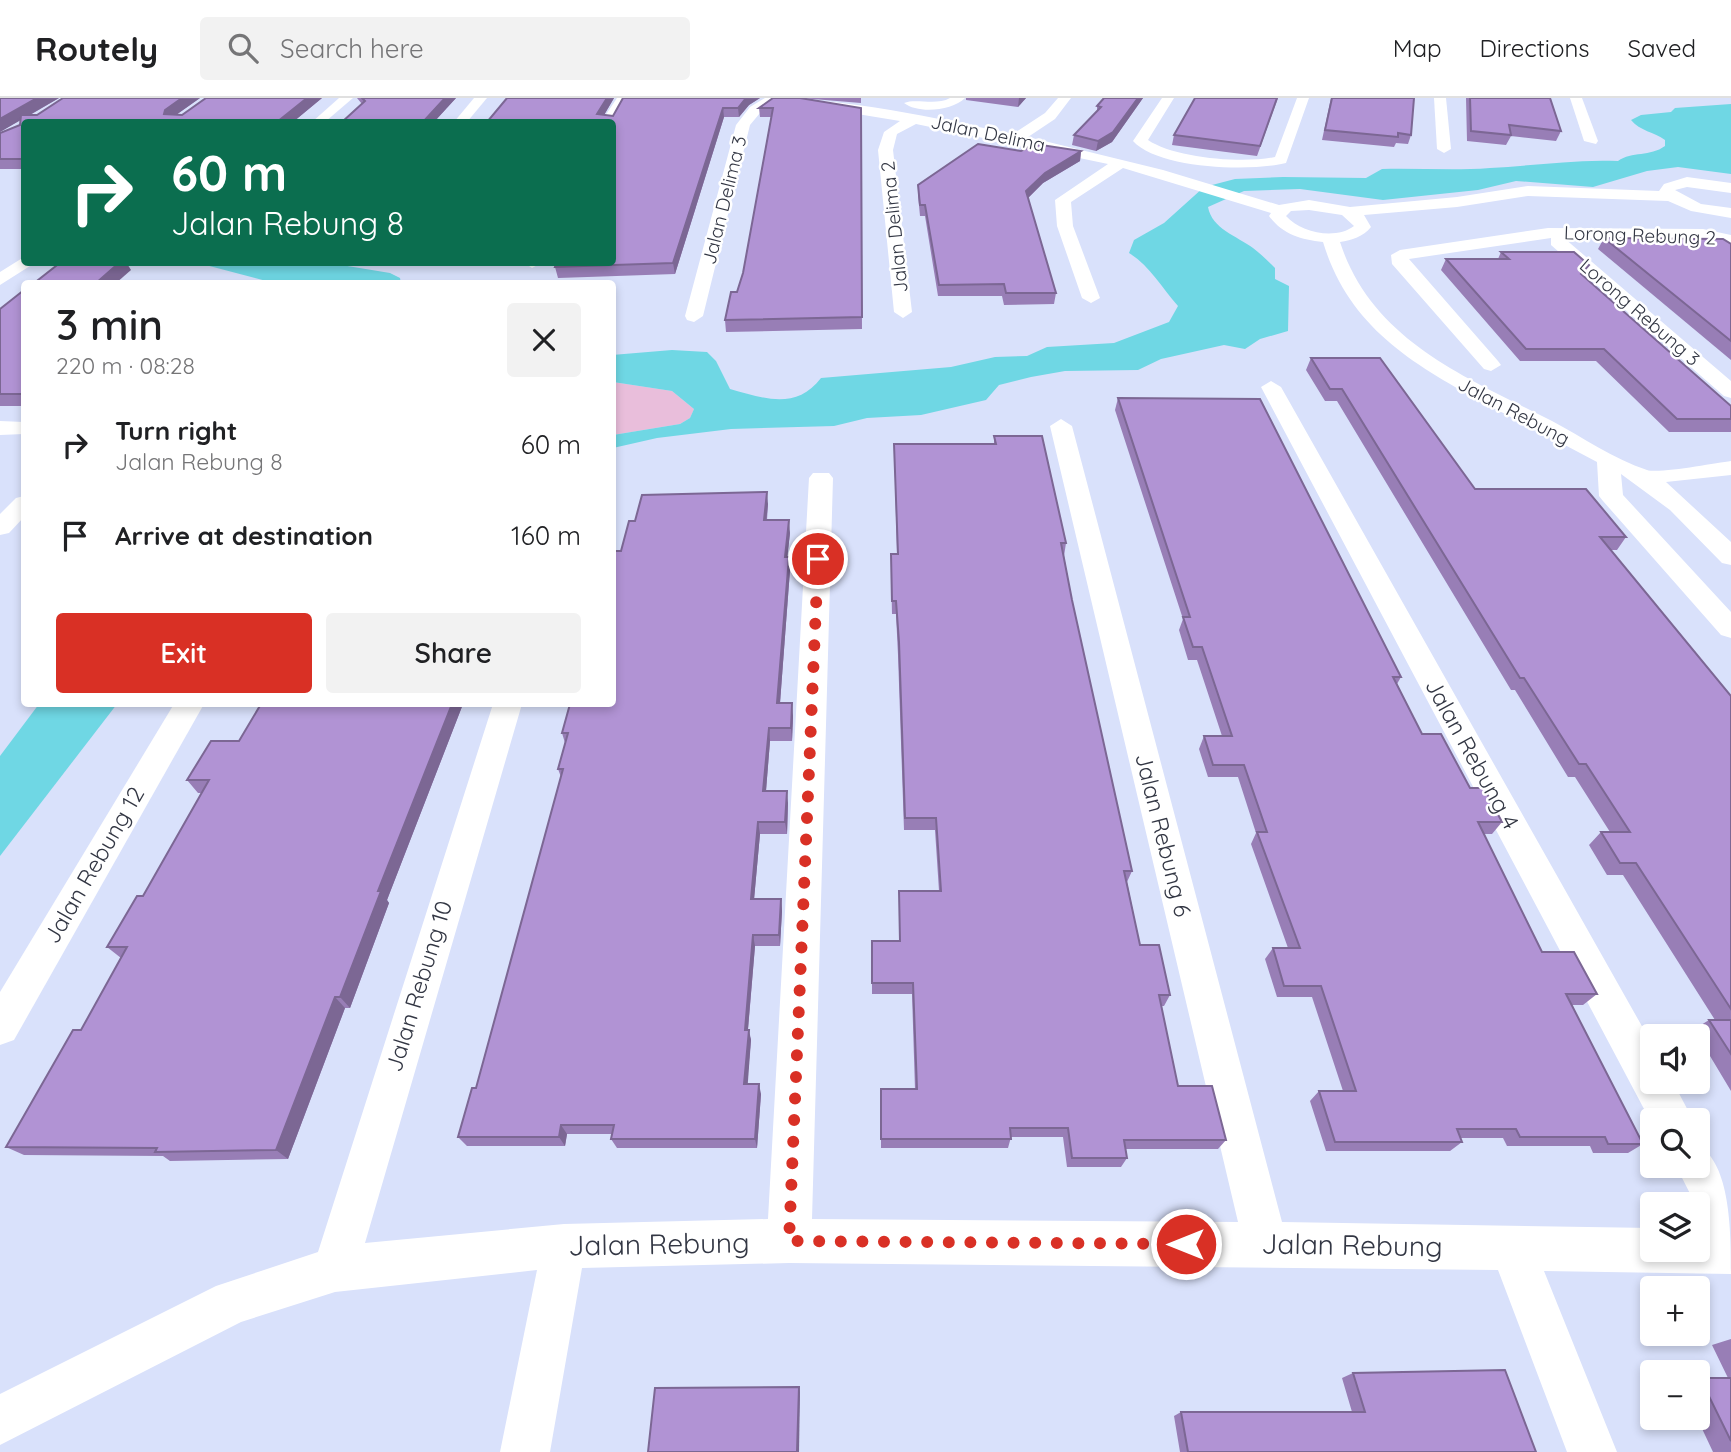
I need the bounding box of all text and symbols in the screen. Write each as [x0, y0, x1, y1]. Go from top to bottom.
search box [200, 17, 690, 80]
text: Routely [35, 28, 158, 69]
icon: search [224, 29, 262, 67]
text: Search here [280, 32, 424, 65]
text: Map [1393, 33, 1442, 63]
text: Directions [1480, 33, 1590, 63]
text: Saved [1628, 33, 1696, 63]
street label: Jalan Delima [929, 109, 1047, 157]
street label: Jalan Delima 3 [696, 133, 752, 267]
text: 60 m [171, 142, 287, 203]
icon: right [56, 147, 147, 238]
street label: Jalan Delima 2 [875, 160, 913, 294]
text: Jalan Rebung 8 [171, 203, 404, 243]
street label: Lorong Rebung 2 [1564, 220, 1716, 250]
street label: Lorong Rebung 3 [1575, 253, 1705, 371]
text: 3 min [56, 298, 163, 351]
button: close [507, 303, 581, 377]
text: 220 m · 08:28 [56, 351, 195, 380]
street label: Jalan Rebung [1454, 372, 1574, 450]
text: Turn right [115, 414, 237, 447]
icon: right [56, 426, 94, 464]
text: 60 m [521, 428, 581, 461]
text: Jalan Rebung 8 [115, 447, 283, 476]
icon: arrive [56, 517, 94, 555]
text: Arrive at destination [115, 519, 373, 552]
text: 160 m [511, 519, 581, 552]
pin [788, 529, 848, 589]
icon: arrive [799, 540, 837, 578]
button: Exit [56, 613, 312, 693]
button: Share [326, 613, 581, 693]
street label: Jalan Rebung 4 [1419, 674, 1526, 834]
street label: Jalan Rebung 6 [1129, 750, 1198, 920]
street label: Jalan Rebung 12 [37, 781, 150, 948]
street label: Jalan Rebung 10 [379, 897, 458, 1075]
map controls [1640, 1024, 1710, 1430]
button: sound [1640, 1024, 1710, 1094]
button: search [1640, 1108, 1710, 1178]
button: layers [1640, 1192, 1710, 1262]
position arrow [1149, 1207, 1223, 1281]
street label: Jalan Rebung [568, 1224, 750, 1263]
street label: Jalan Rebung [1261, 1225, 1443, 1264]
button: + [1640, 1276, 1710, 1346]
button: − [1640, 1360, 1710, 1430]

